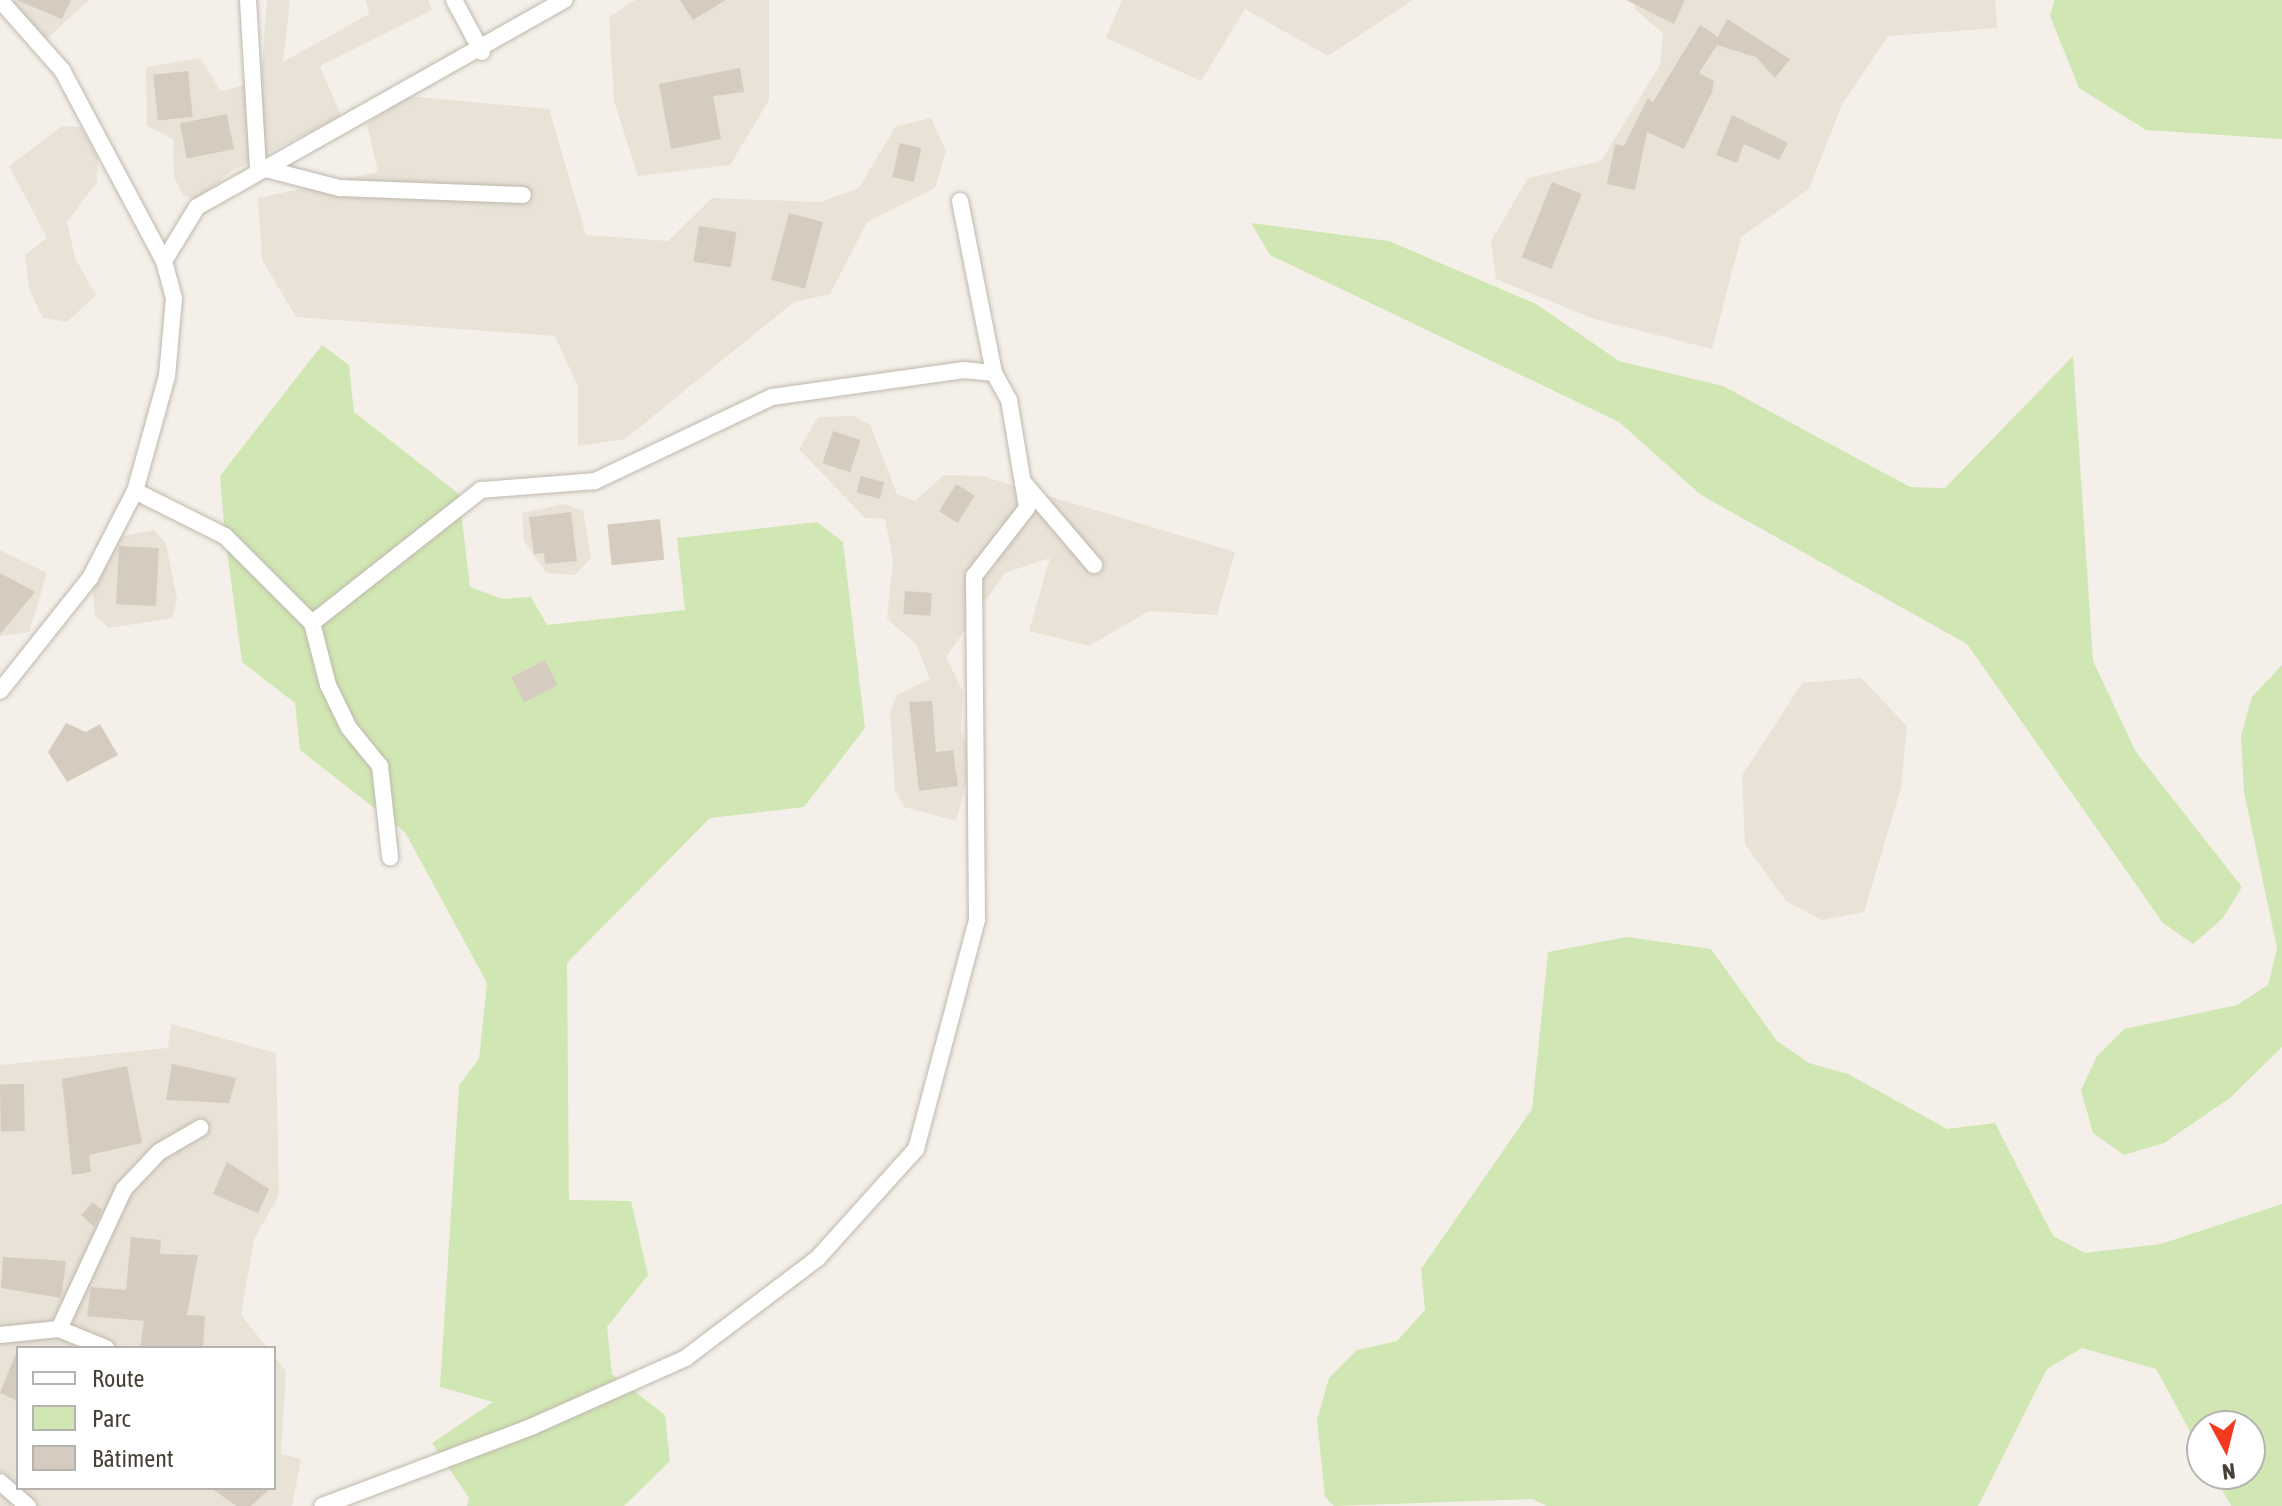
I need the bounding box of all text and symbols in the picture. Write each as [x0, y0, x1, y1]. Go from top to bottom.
legend [16, 1346, 276, 1490]
text: Route [92, 1365, 144, 1392]
text: Parc [92, 1405, 130, 1432]
north arrow [2186, 1410, 2266, 1490]
text: Bâtiment [92, 1445, 174, 1472]
text: N [2221, 1458, 2237, 1486]

